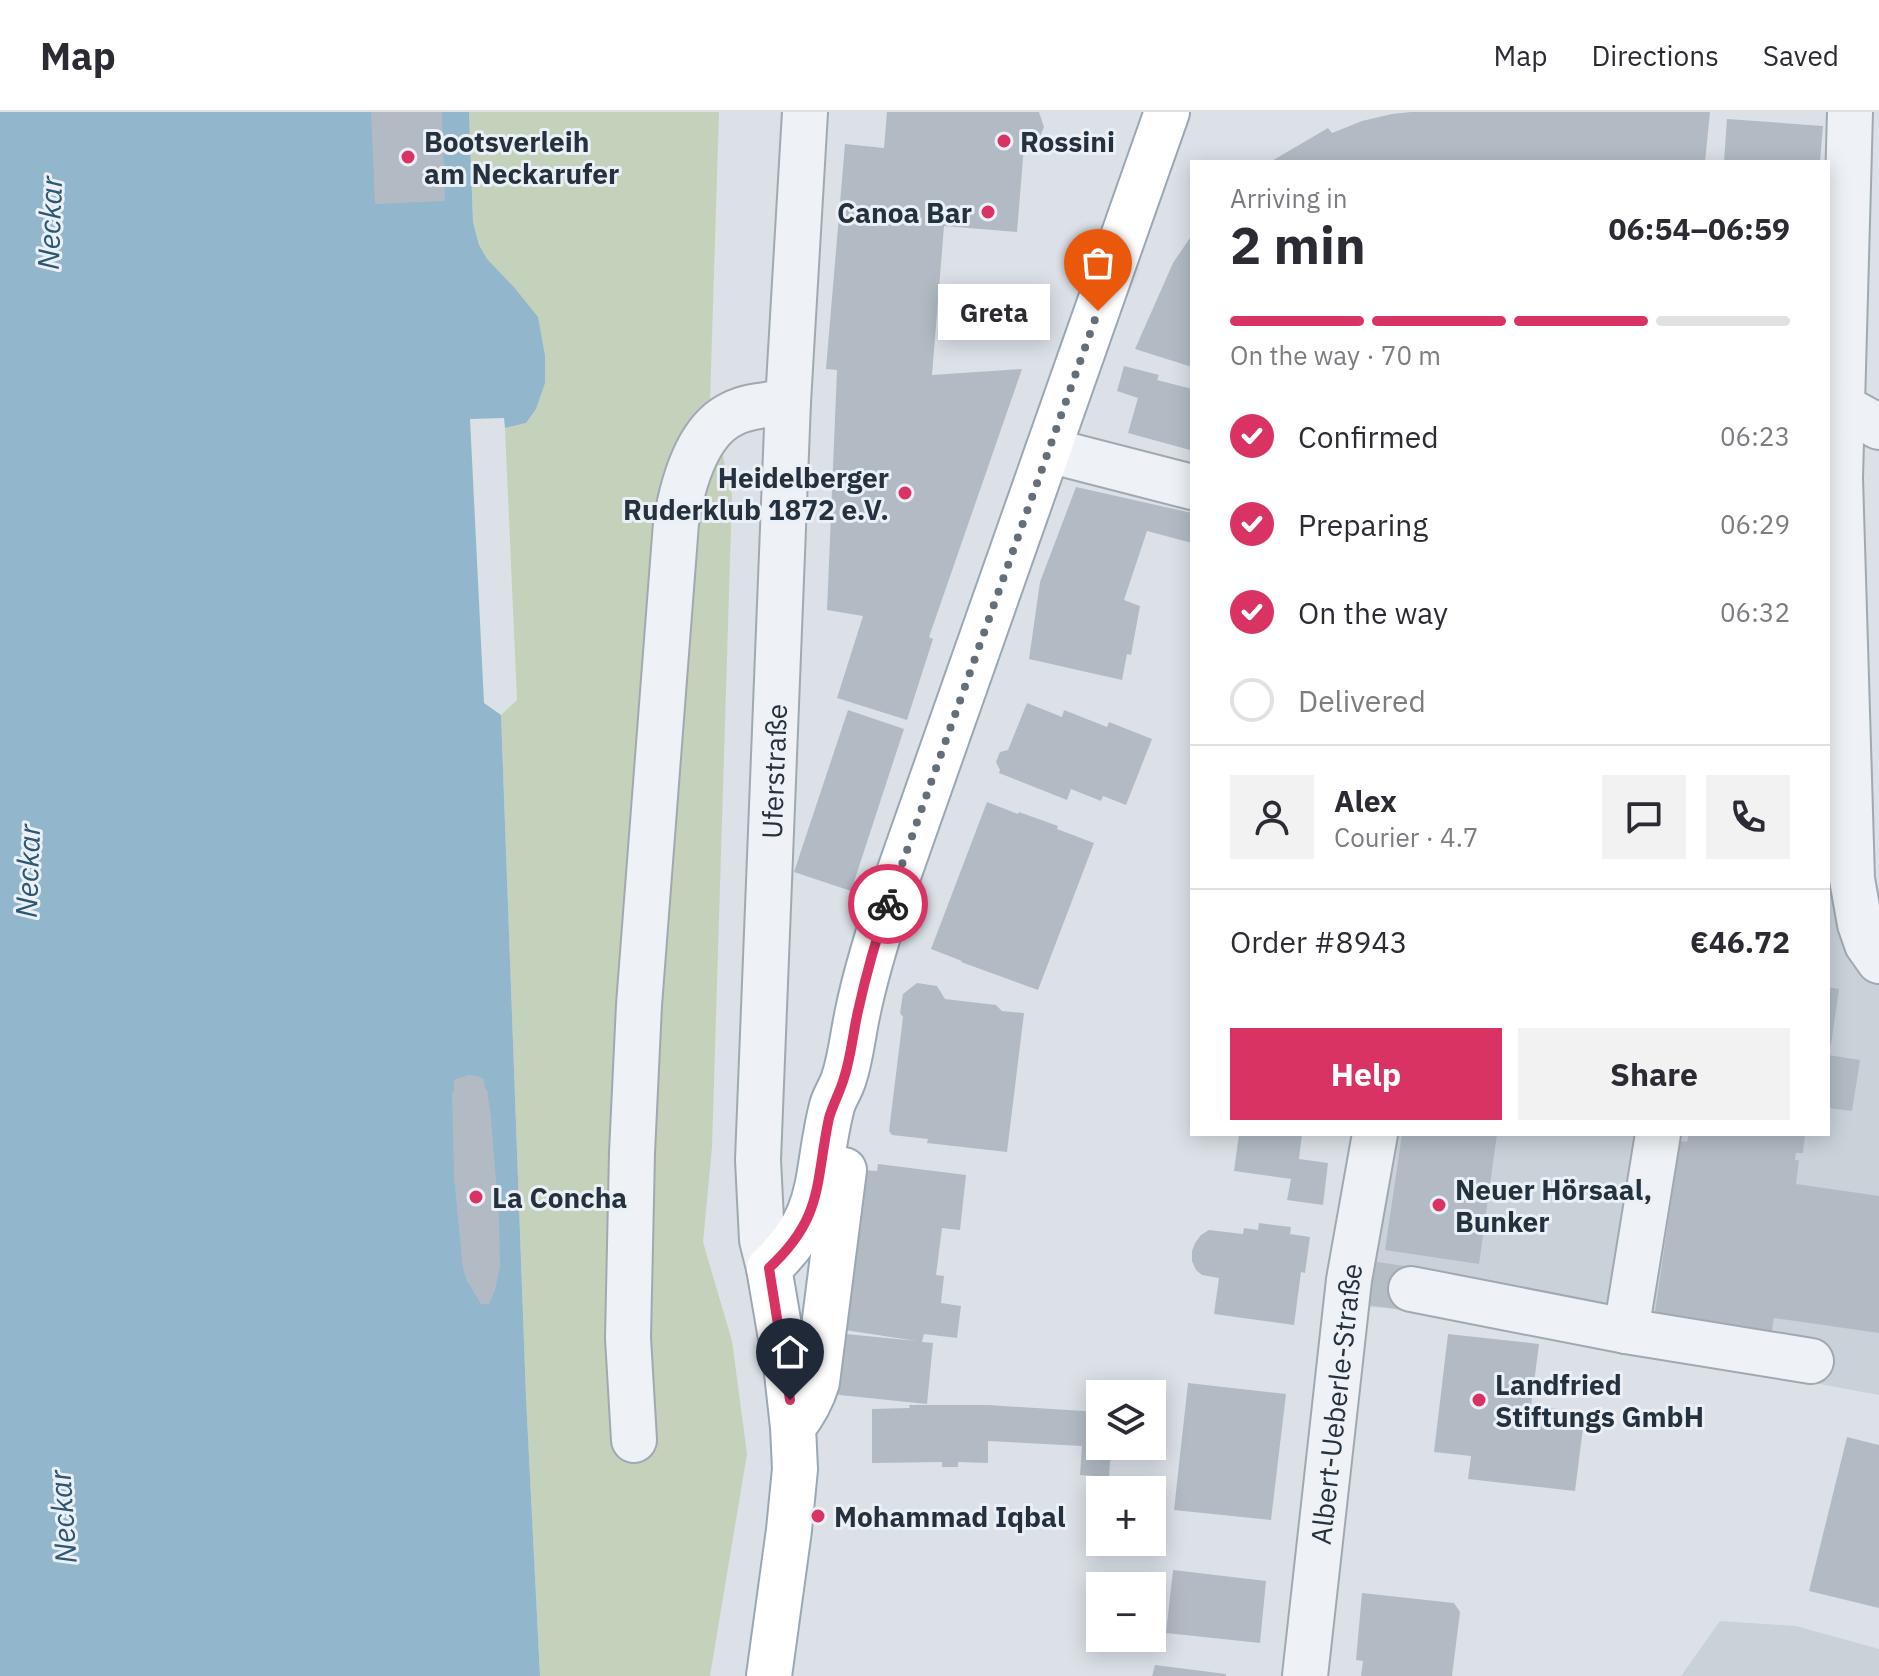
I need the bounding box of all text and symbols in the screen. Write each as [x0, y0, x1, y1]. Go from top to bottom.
text: Map [40, 31, 116, 80]
text: Map [1493, 37, 1547, 74]
text: Directions [1591, 37, 1719, 74]
text: Saved [1763, 37, 1839, 74]
place label: Bootsverleih am Neckarufer [424, 123, 619, 192]
place label: Rossini [1020, 123, 1115, 160]
marker: Rossini [995, 132, 1013, 150]
marker: Bootsverleih am Neckarufer [399, 148, 417, 166]
water label: Neckar [28, 174, 70, 271]
text: Arriving in [1230, 181, 1347, 215]
place label: Canoa Bar [837, 194, 972, 231]
marker: Canoa Bar [979, 203, 997, 221]
text: 06:54–06:59 [1609, 209, 1790, 248]
text: 2 min [1230, 211, 1366, 278]
pin [1064, 229, 1132, 311]
icon: bag [1076, 241, 1120, 285]
callout: Greta [938, 283, 1050, 339]
text: Greta [960, 295, 1028, 329]
text: On the way · 70 m [1230, 338, 1441, 372]
icon: check [1230, 414, 1274, 458]
text: Confirmed [1298, 417, 1439, 456]
text: 06:23 [1720, 419, 1790, 453]
place label: Heidelberger Ruderklub 1872 e.V. [623, 459, 889, 528]
marker: Heidelberger Ruderklub 1872 e.V. [896, 484, 914, 502]
icon: check [1230, 502, 1274, 546]
text: Preparing [1298, 505, 1428, 544]
text: 06:29 [1720, 507, 1790, 541]
icon: check [1230, 590, 1274, 634]
text: On the way [1298, 593, 1448, 632]
text: 06:32 [1720, 595, 1790, 629]
text: Delivered [1298, 681, 1426, 720]
street label: Uferstraße [752, 703, 795, 840]
button: person [1230, 775, 1314, 859]
button: chat [1602, 775, 1686, 859]
button: phone [1706, 775, 1790, 859]
text: Alex [1334, 781, 1397, 820]
text: Courier · 4.7 [1334, 820, 1478, 854]
water label: Neckar [6, 822, 48, 919]
courier [848, 864, 928, 944]
icon: bike [866, 882, 910, 926]
text: Order #8943 [1230, 922, 1407, 961]
text: €46.72 [1690, 922, 1790, 961]
button: Help [1230, 1028, 1502, 1120]
button: Share [1518, 1028, 1790, 1120]
place label: Neuer Hörsaal, Bunker [1455, 1171, 1652, 1240]
place label: La Concha [492, 1179, 627, 1216]
marker: La Concha [467, 1188, 485, 1206]
marker: Neuer Hörsaal, Bunker [1430, 1196, 1448, 1214]
street label: Albert-Ueberle-Straße [1301, 1260, 1370, 1546]
pin [756, 1318, 824, 1400]
icon: home [768, 1330, 812, 1374]
place label: Landfried Stiftungs GmbH [1495, 1366, 1704, 1435]
map controls [1086, 1380, 1166, 1652]
button: layers [1086, 1380, 1166, 1460]
marker: Landfried Stiftungs GmbH [1470, 1391, 1488, 1409]
water label: Neckar [39, 1468, 85, 1565]
button: + [1086, 1476, 1166, 1556]
place label: Mohammad Iqbal [834, 1498, 1065, 1535]
marker: Mohammad Iqbal [809, 1507, 827, 1525]
button: − [1086, 1572, 1166, 1652]

